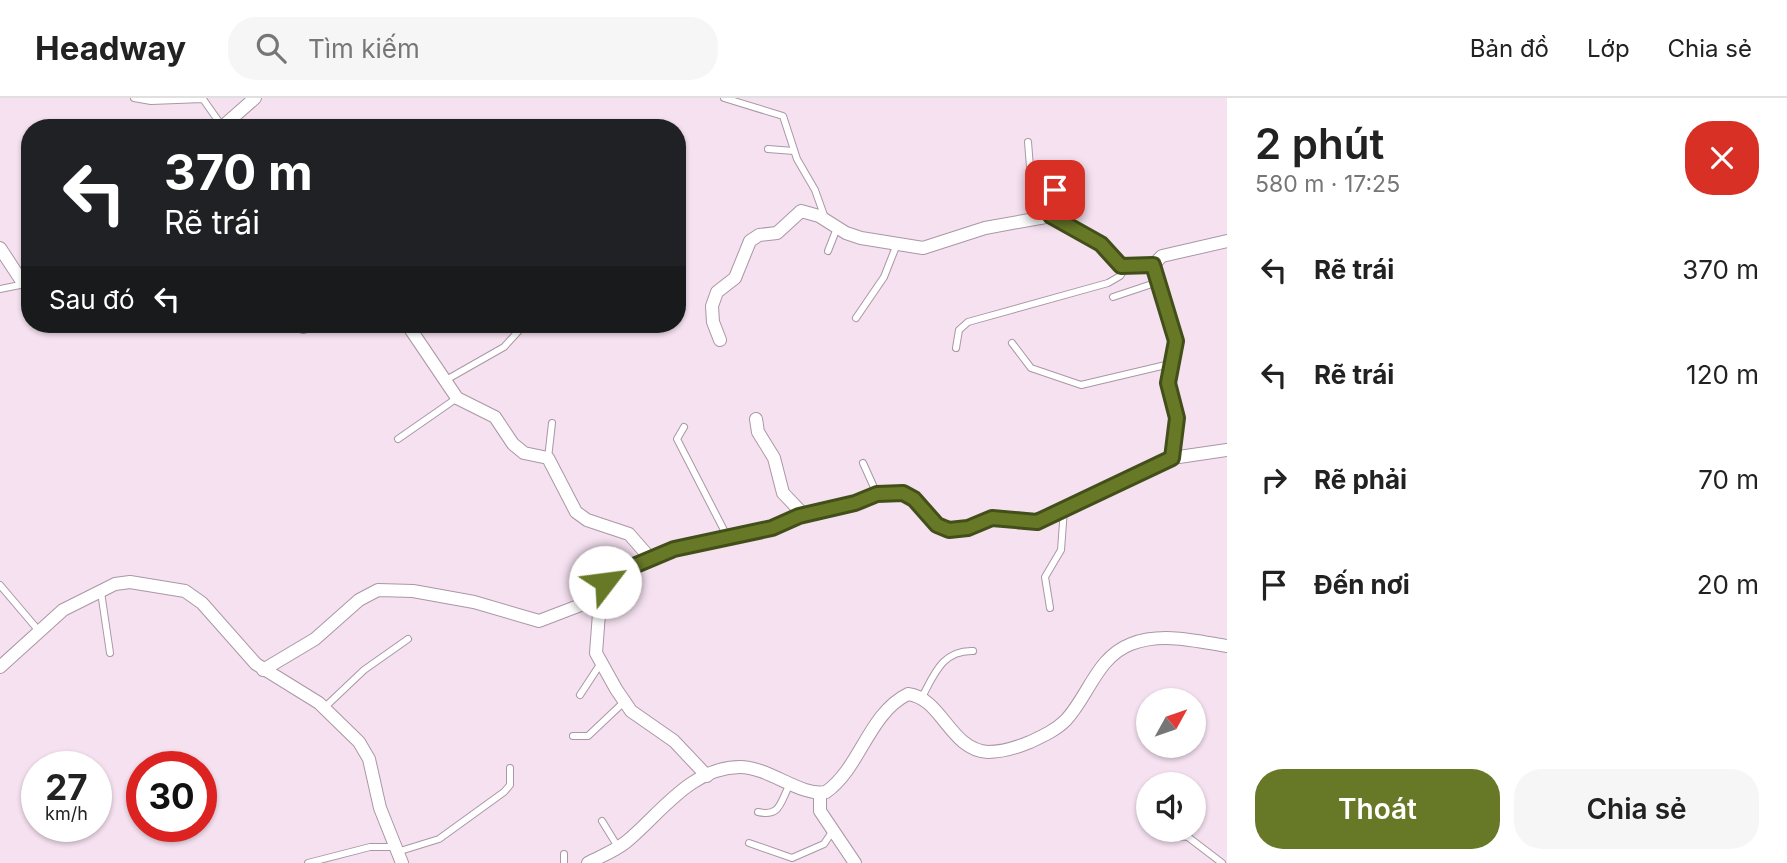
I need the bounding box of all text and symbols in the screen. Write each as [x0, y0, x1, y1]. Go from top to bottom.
search box [228, 17, 718, 80]
text: Headway [35, 28, 186, 68]
icon: search [252, 29, 290, 67]
text: Tìm kiếm [308, 33, 420, 64]
text: Bản đồ [1470, 34, 1549, 63]
text: Lớp [1587, 34, 1630, 63]
text: Chia sẻ [1668, 34, 1752, 63]
text: 2 phút [1255, 118, 1384, 169]
button: close [1685, 121, 1759, 195]
text: 370 m [164, 143, 313, 202]
icon: left [49, 147, 140, 238]
pin [1025, 160, 1085, 220]
text: 580 m · 17:25 [1255, 170, 1400, 198]
icon: arrive [1036, 171, 1074, 209]
text: Rẽ trái [164, 203, 260, 242]
icon: left [1255, 251, 1293, 289]
text: Rẽ trái [1314, 254, 1394, 285]
text: 370 m [1682, 254, 1759, 285]
icon: left [148, 280, 186, 318]
text: Sau đó [49, 284, 134, 315]
icon: left [1255, 356, 1293, 394]
text: Rẽ trái [1314, 359, 1394, 390]
text: 120 m [1686, 359, 1759, 390]
icon: right [1255, 461, 1293, 499]
text: Rẽ phải [1314, 464, 1407, 495]
text: 70 m [1698, 464, 1759, 495]
position arrow [568, 545, 642, 619]
icon: arrive [1255, 566, 1293, 604]
text: Đến nơi [1314, 569, 1410, 600]
text: 20 m [1697, 569, 1759, 600]
north arrow [1136, 688, 1206, 758]
map controls [1136, 688, 1206, 842]
speed limit sign: 30 [126, 751, 217, 842]
text: 27 [45, 766, 88, 808]
button: Thoát [1255, 769, 1500, 849]
button: Chia sẻ [1514, 769, 1759, 849]
button: sound [1136, 772, 1206, 842]
text: km/h [45, 803, 88, 824]

